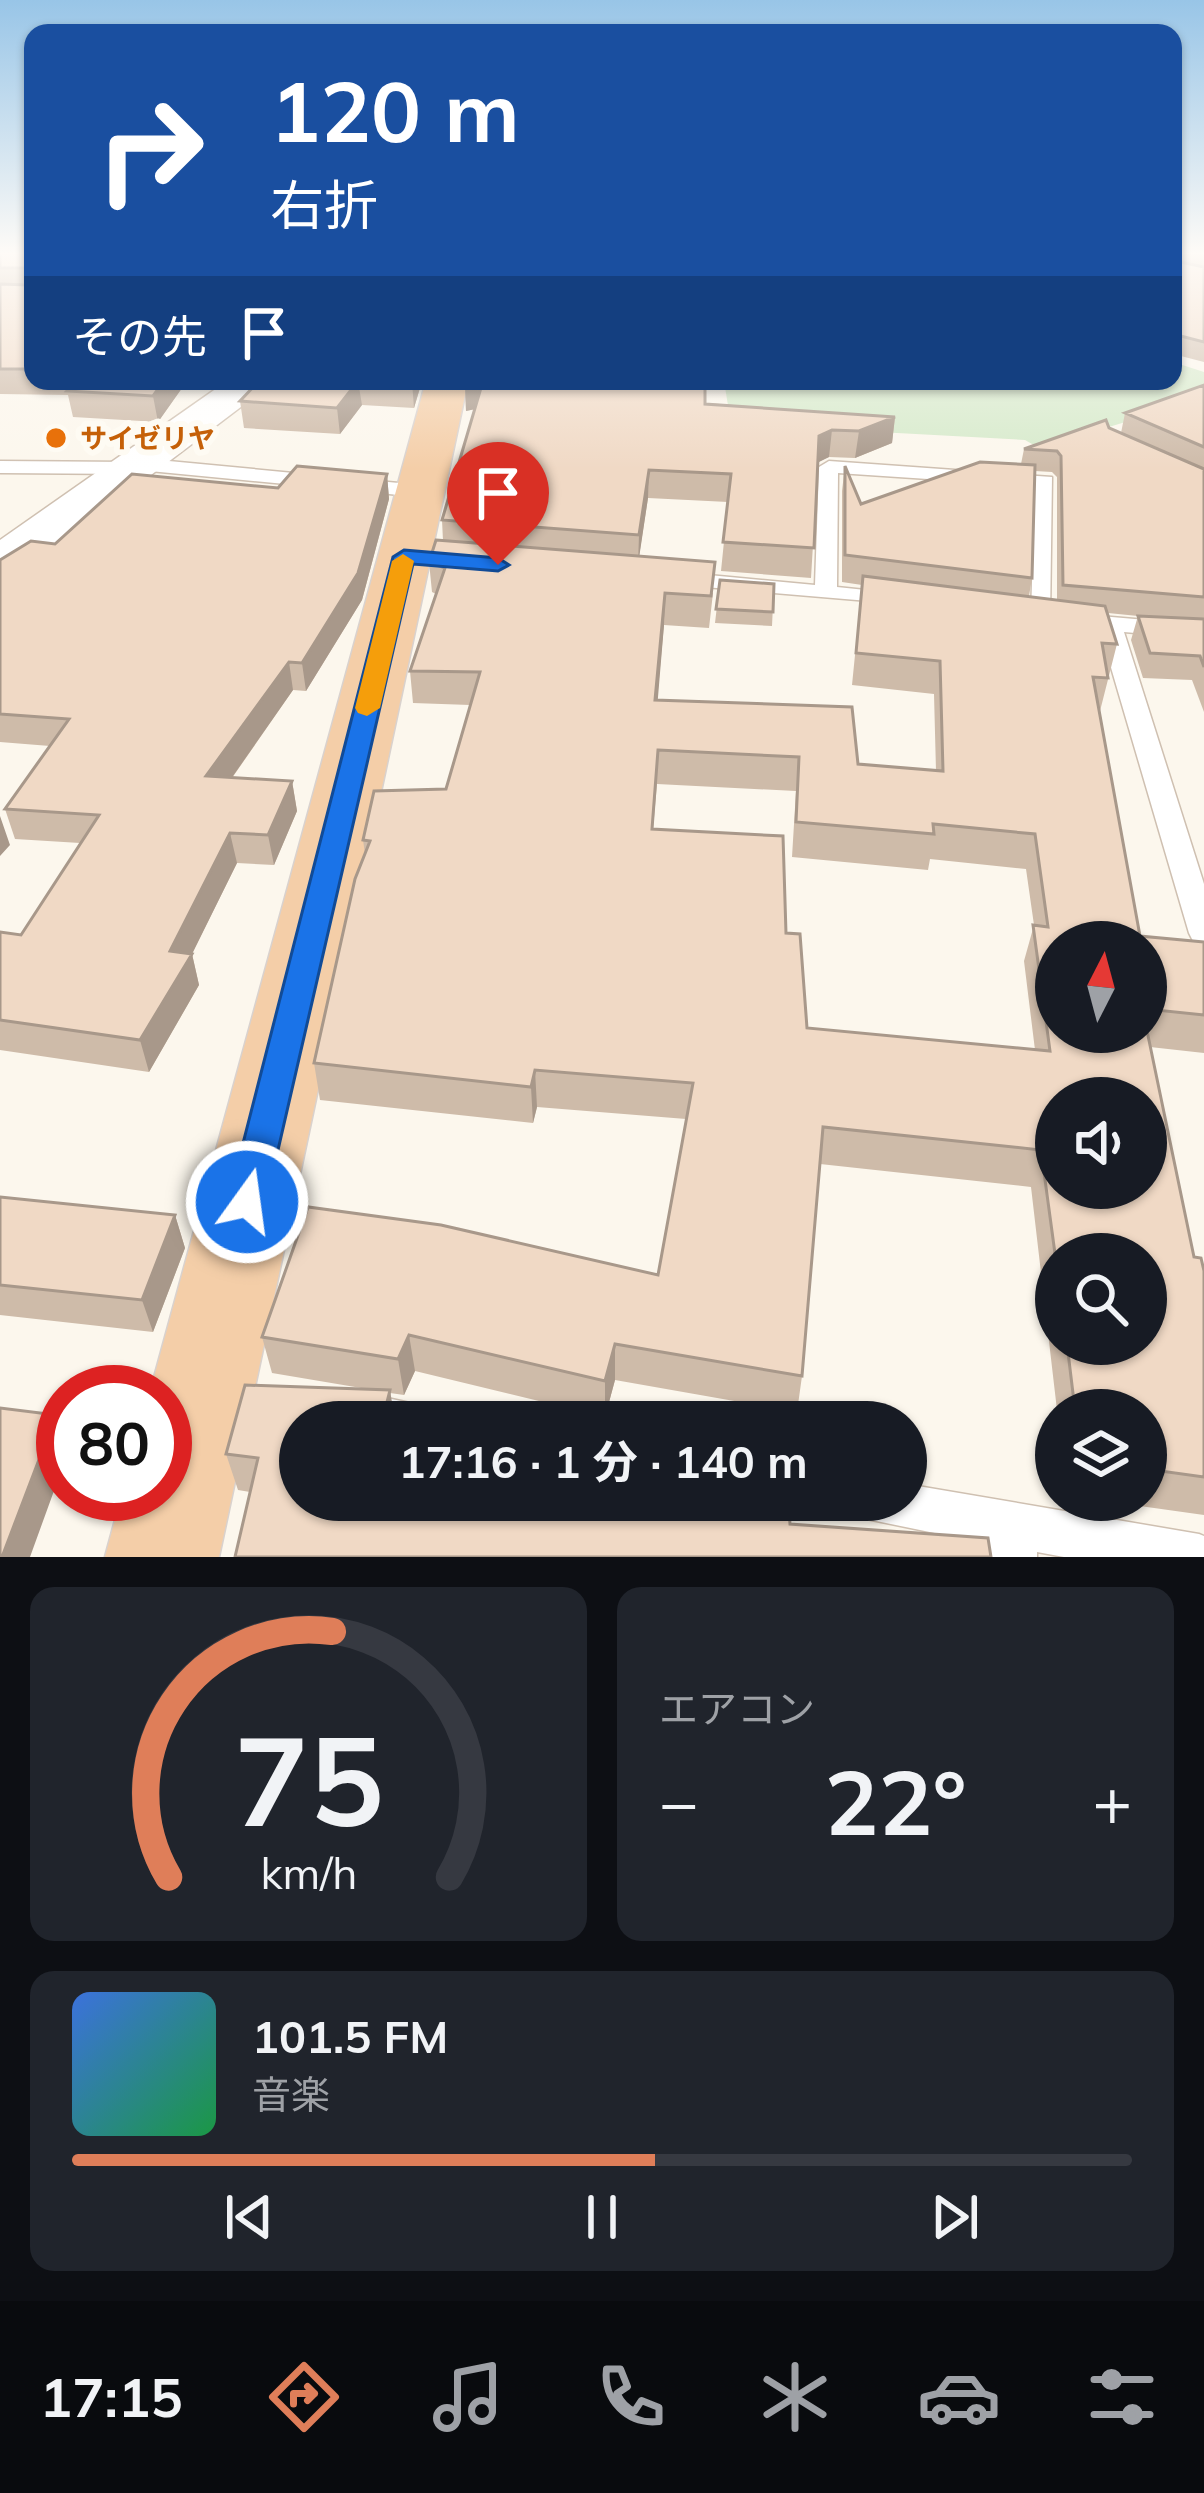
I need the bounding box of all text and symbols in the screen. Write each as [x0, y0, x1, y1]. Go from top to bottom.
text: 120 m [270, 58, 520, 163]
icon: right [72, 72, 228, 228]
text: 右折 [270, 171, 378, 239]
icon: arrive [231, 300, 297, 366]
text: その先 [72, 308, 207, 364]
place label: サイゼリヤ [80, 421, 215, 455]
marker: サイゼリヤ [43, 425, 69, 451]
pin [447, 442, 549, 565]
icon: arrive [465, 460, 531, 526]
north arrow [1035, 921, 1167, 1053]
map controls [1035, 921, 1167, 1521]
button: sound [1035, 1077, 1167, 1209]
position arrow [184, 1139, 310, 1265]
button: search [1035, 1233, 1167, 1365]
speed limit sign: 80 [36, 1365, 192, 1521]
button: layers [1035, 1389, 1167, 1521]
text: 17:16 · 1 分 · 140 m [398, 1433, 808, 1489]
text: エアコン [659, 1684, 815, 1733]
text: 75 [234, 1701, 383, 1857]
text: 22° [824, 1745, 967, 1858]
text: − [659, 1760, 699, 1843]
text: + [1092, 1760, 1132, 1843]
text: km/h [260, 1846, 357, 1900]
text: 101.5 FM [252, 2008, 448, 2064]
text: 音楽 [252, 2070, 330, 2119]
icon: previous [216, 2184, 282, 2250]
icon: pause [569, 2184, 635, 2250]
icon: next [922, 2184, 988, 2250]
icon: directions [262, 2355, 346, 2439]
icon: music [426, 2355, 510, 2439]
icon: phone [589, 2355, 673, 2439]
icon: climate [753, 2355, 837, 2439]
icon: car [917, 2355, 1001, 2439]
icon: filters [1080, 2355, 1164, 2439]
text: 17:15 [40, 2363, 183, 2431]

